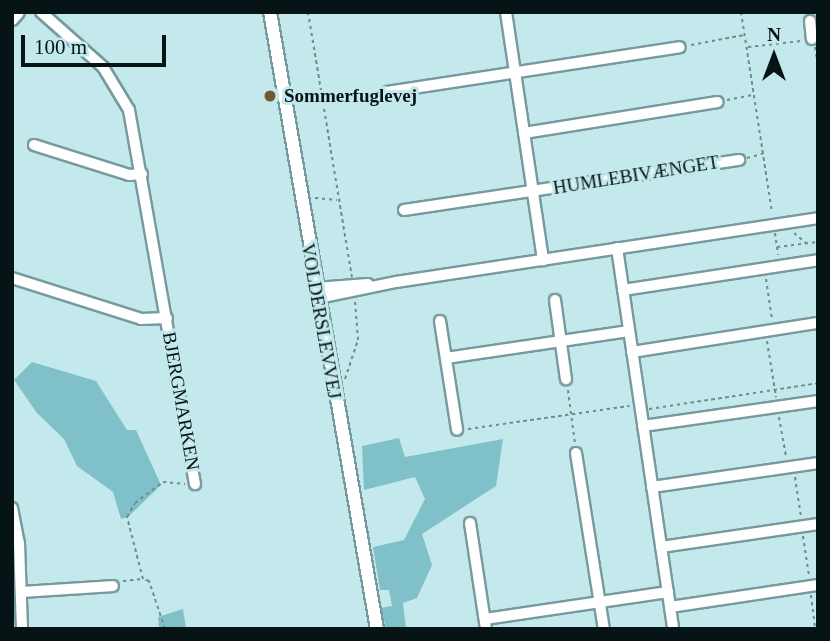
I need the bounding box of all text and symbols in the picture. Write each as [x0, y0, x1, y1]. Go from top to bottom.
scale bar [24, 21, 170, 65]
north arrow [739, 21, 809, 91]
text: N [767, 24, 781, 45]
text: 100 m [34, 35, 87, 59]
place label: Sommerfuglevej [284, 85, 417, 107]
marker: Sommerfuglevej [262, 88, 278, 104]
street label: HUMLEBIVÆNGET [551, 151, 721, 199]
street label: VOLDERSLEVVEJ [296, 242, 346, 400]
street label: BJERGMARKEN [158, 330, 204, 472]

